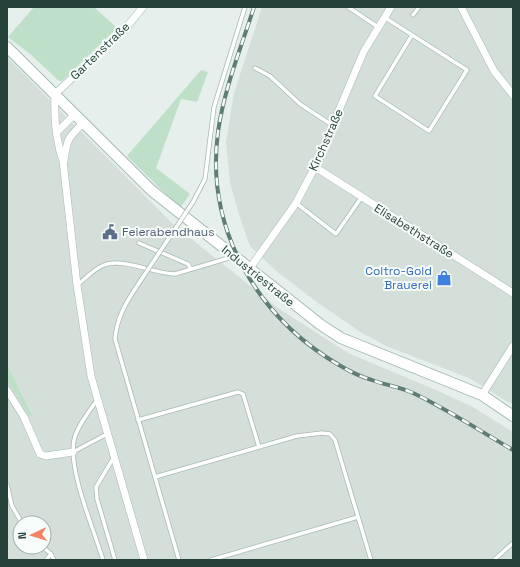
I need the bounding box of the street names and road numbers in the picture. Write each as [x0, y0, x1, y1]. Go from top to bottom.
street label: Gartenstraße [67, 19, 133, 83]
street label: Kirchstraße [305, 106, 347, 174]
street label: Elisabethstraße [371, 200, 457, 262]
street label: Industriestraße [218, 242, 298, 310]

